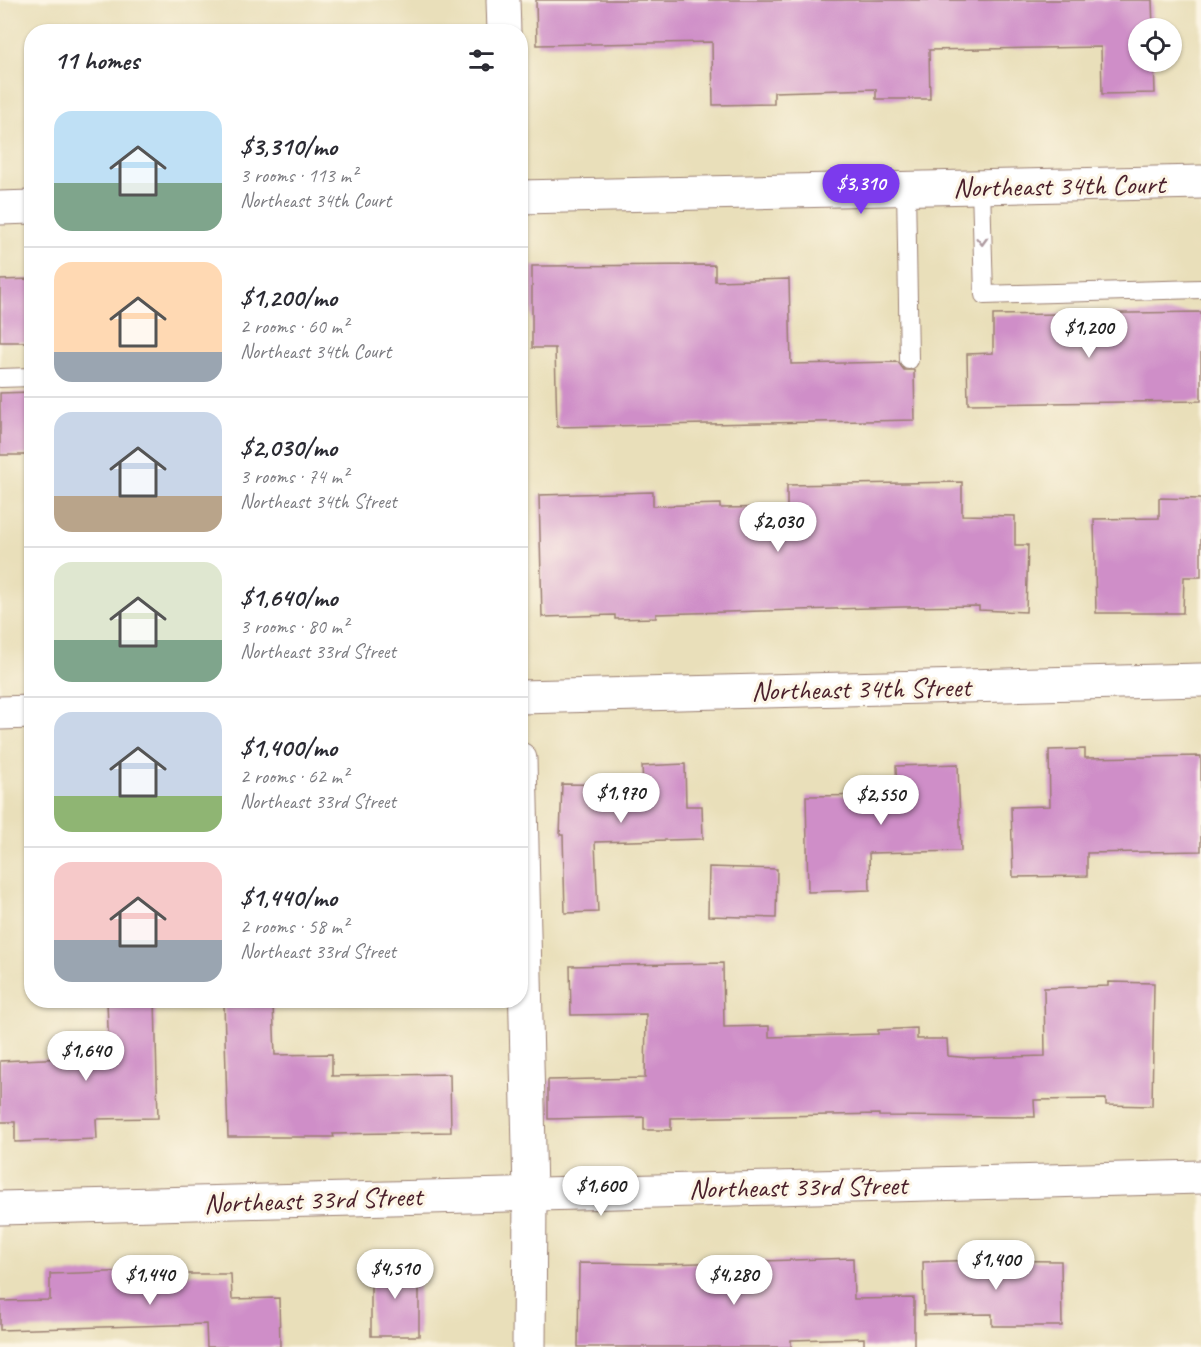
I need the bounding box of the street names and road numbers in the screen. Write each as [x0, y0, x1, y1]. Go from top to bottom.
street label: Northeast 34th Court [953, 166, 1168, 205]
street label: Northeast 34th Street [751, 669, 974, 708]
street label: Northeast 33rd Street [689, 1167, 910, 1206]
street label: Northeast 33rd Street [203, 1178, 425, 1221]

